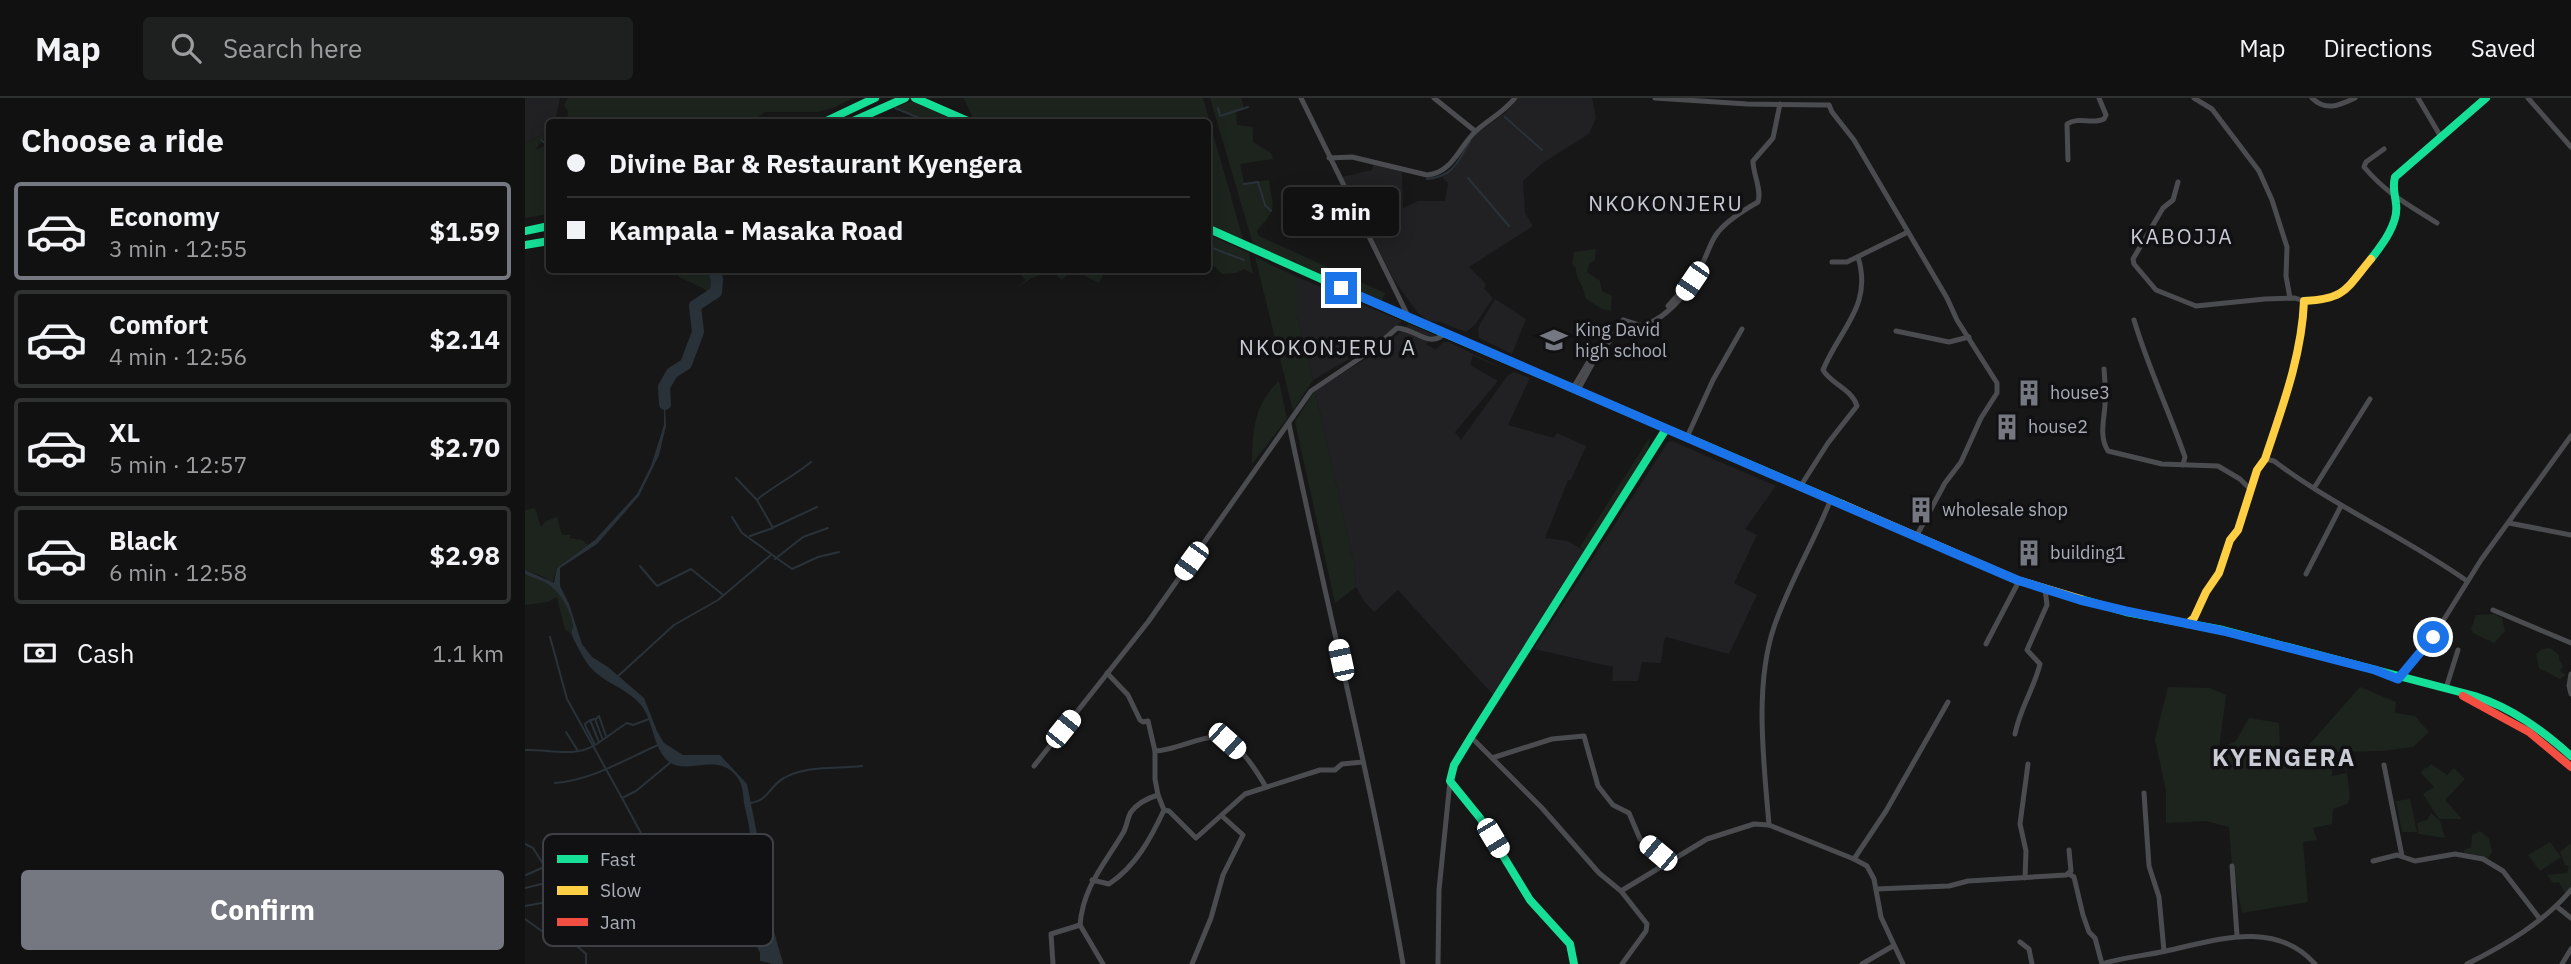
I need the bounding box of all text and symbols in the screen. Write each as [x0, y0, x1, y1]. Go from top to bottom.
search box [143, 17, 633, 80]
text: Map [35, 27, 101, 70]
icon: search [167, 29, 205, 67]
text: Search here [223, 31, 362, 65]
text: Map [2239, 32, 2285, 64]
text: Directions [2323, 32, 2433, 64]
text: Saved [2471, 32, 2536, 64]
text: Choose a ride [21, 119, 224, 161]
text: Divine Bar & Restaurant Kyengera [609, 146, 1022, 180]
callout: 3 min [1283, 186, 1399, 236]
district label: NKOKONJERU [1588, 189, 1744, 217]
text: 3 min [1311, 196, 1371, 226]
text: Economy [109, 199, 220, 233]
icon: car [25, 200, 88, 263]
text: Kampala - Masaka Road [609, 213, 903, 247]
text: $1.59 [430, 214, 500, 248]
district label: KABOJJA [2130, 222, 2234, 250]
text: 3 min · 12:55 [109, 233, 247, 263]
car [1672, 258, 1713, 304]
route end [1325, 272, 1357, 304]
text: Comfort [109, 307, 208, 341]
icon: car [25, 308, 88, 371]
place label: King David high school [1575, 318, 1667, 362]
text: $2.14 [430, 322, 500, 356]
school or university icon: King David high school [1539, 325, 1569, 355]
district label: NKOKONJERU A [1239, 333, 1417, 361]
text: 4 min · 12:56 [109, 341, 247, 371]
building icon: house3 [2014, 378, 2044, 408]
place label: house3 [2050, 381, 2110, 404]
building icon: house2 [1992, 412, 2022, 442]
text: XL [109, 415, 140, 449]
place label: house2 [2028, 415, 2088, 438]
icon: car [25, 416, 88, 479]
text: $2.70 [430, 430, 500, 464]
text: 5 min · 12:57 [109, 449, 247, 479]
building icon: wholesale shop [1906, 495, 1936, 525]
place label: wholesale shop [1942, 498, 2068, 521]
text: Black [109, 523, 177, 557]
icon: car [25, 524, 88, 587]
text: $2.98 [430, 538, 500, 572]
car [1171, 538, 1212, 584]
building icon: building1 [2014, 538, 2044, 568]
place label: building1 [2050, 541, 2126, 564]
text: 6 min · 12:58 [109, 557, 247, 587]
route start [2417, 621, 2449, 653]
icon: cash [21, 634, 59, 672]
text: Cash [77, 636, 134, 670]
car [1327, 637, 1356, 683]
text: 1.1 km [433, 638, 504, 668]
car [1042, 706, 1085, 752]
car [1205, 719, 1250, 763]
district label: KYENGERA [2212, 741, 2356, 773]
car [1474, 815, 1513, 861]
car [1636, 831, 1681, 875]
legend [543, 834, 773, 946]
text: Fast [600, 847, 636, 871]
button: Confirm [21, 870, 504, 950]
text: Slow [600, 878, 641, 902]
text: Jam [600, 910, 636, 934]

